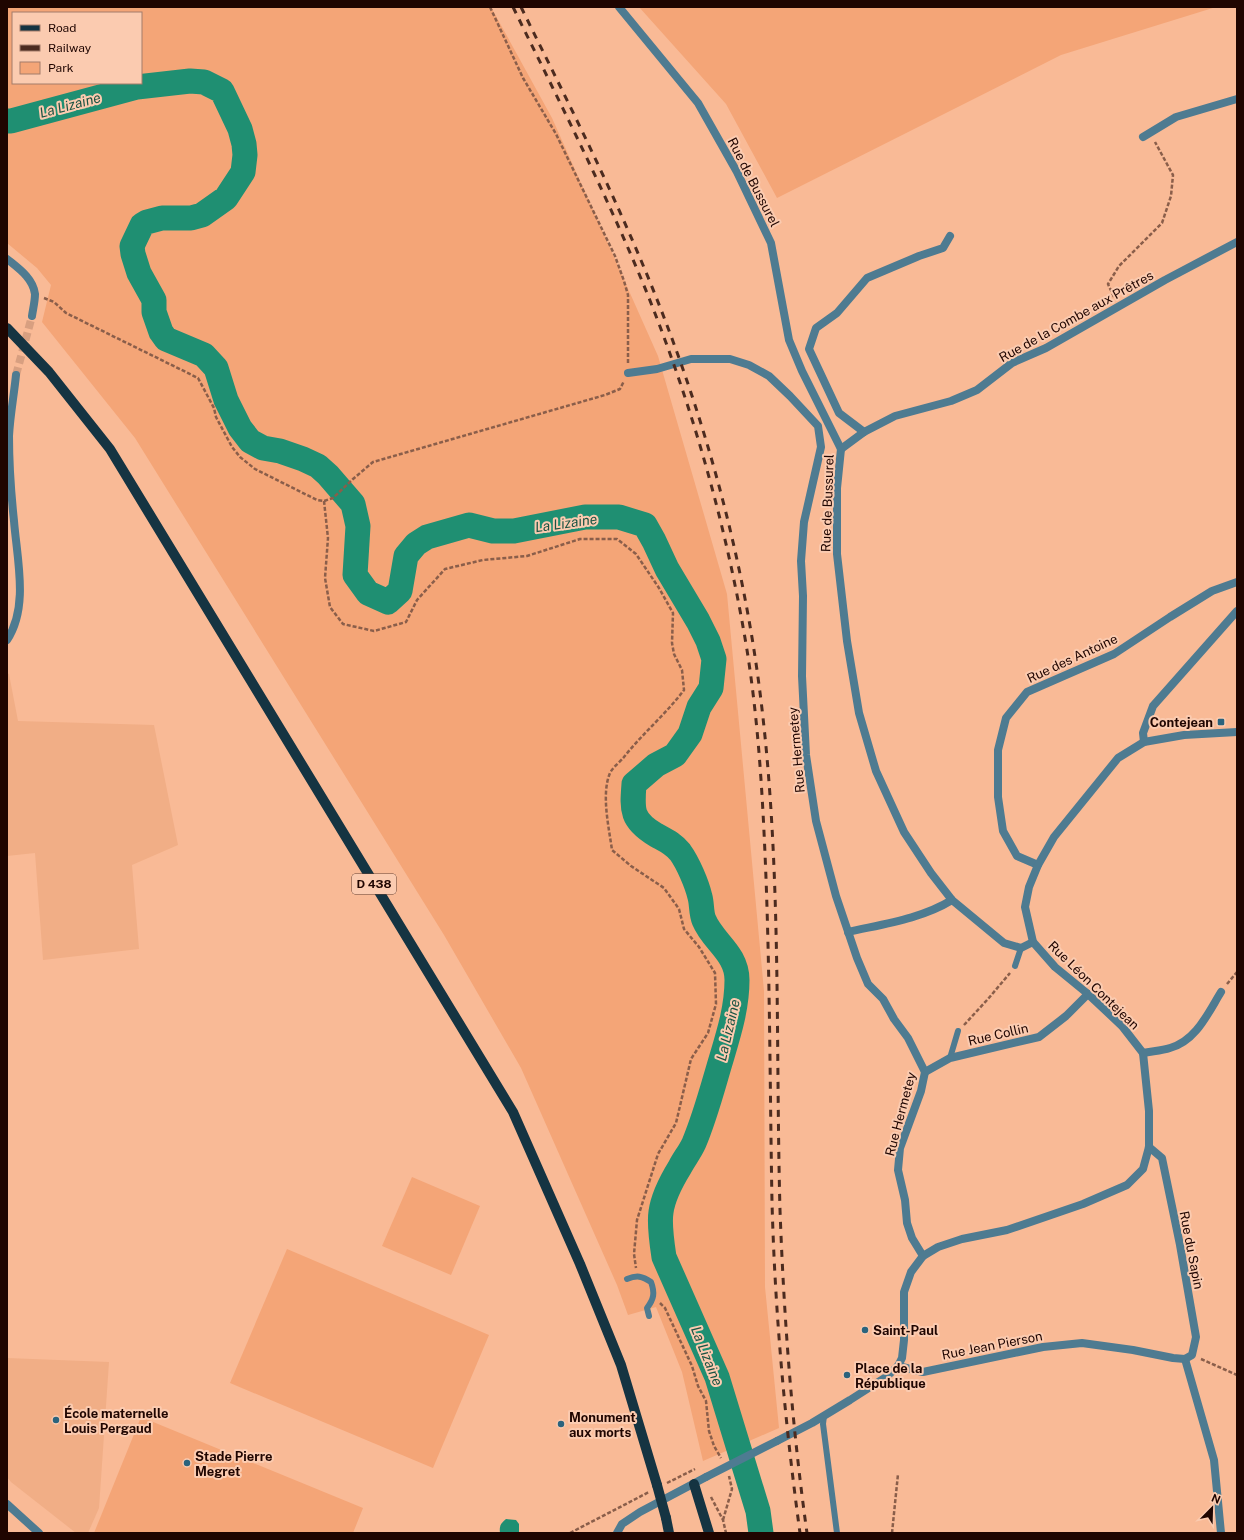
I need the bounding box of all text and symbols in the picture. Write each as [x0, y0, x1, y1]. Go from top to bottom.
legend [12, 12, 142, 84]
text: Road [48, 21, 76, 35]
text: Railway [48, 41, 92, 55]
text: Park [48, 61, 74, 75]
water label: La Lizaine [38, 89, 103, 121]
street label: Rue de Bussurel [725, 135, 783, 229]
street label: Rue de la Combe aux Prêtres [996, 268, 1156, 365]
street label: Rue de Bussurel [818, 454, 837, 552]
water label: La Lizaine [534, 511, 598, 535]
street label: Rue des Antoine [1025, 631, 1120, 686]
street label: Rue Hermetey [785, 706, 808, 794]
place label: Contejean [1150, 715, 1213, 730]
marker: Contejean [1216, 717, 1226, 727]
road number: D 438 [352, 874, 396, 894]
street label: Rue Léon Contejean [1045, 938, 1142, 1033]
water label: La Lizaine [713, 997, 743, 1062]
street label: Rue Collin [967, 1020, 1030, 1049]
street label: Rue Hermetey [882, 1070, 919, 1158]
street label: Rue du Sapin [1177, 1210, 1206, 1290]
place label: Saint-Paul [873, 1323, 938, 1338]
water label: La Lizaine [688, 1324, 726, 1388]
marker: Saint-Paul [860, 1325, 870, 1335]
street label: Rue Jean Pierson [941, 1328, 1044, 1363]
place label: Place de la République [855, 1361, 926, 1391]
marker: Place de la République [842, 1370, 852, 1380]
place label: École maternelle Louis Pergaud [64, 1405, 168, 1436]
place label: Monument aux morts [569, 1410, 636, 1440]
marker: École maternelle Louis Pergaud [51, 1415, 61, 1425]
marker: Monument aux morts [556, 1419, 566, 1429]
place label: Stade Pierre Megret [195, 1449, 273, 1479]
marker: Stade Pierre Megret [182, 1458, 192, 1468]
north arrow [1192, 1488, 1232, 1528]
text: N [1210, 1492, 1222, 1506]

